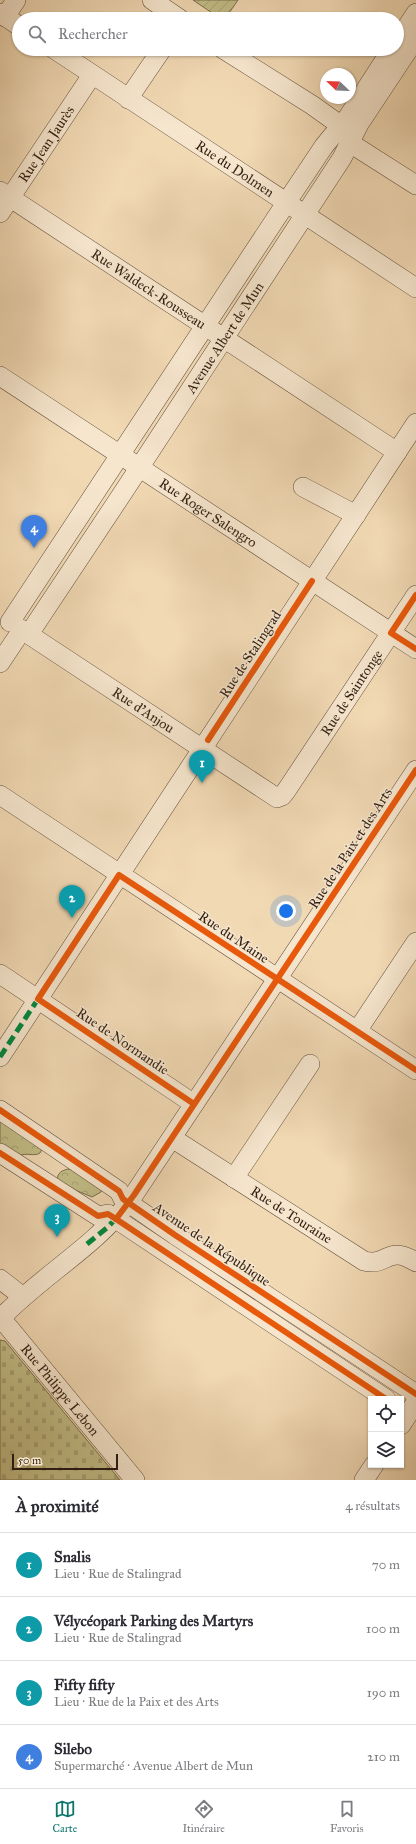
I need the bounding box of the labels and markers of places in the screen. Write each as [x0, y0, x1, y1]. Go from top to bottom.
pin: 4 [21, 515, 47, 548]
pin: 1 [189, 750, 215, 783]
pin: 2 [59, 885, 85, 918]
pin: 3 [44, 1204, 70, 1237]

